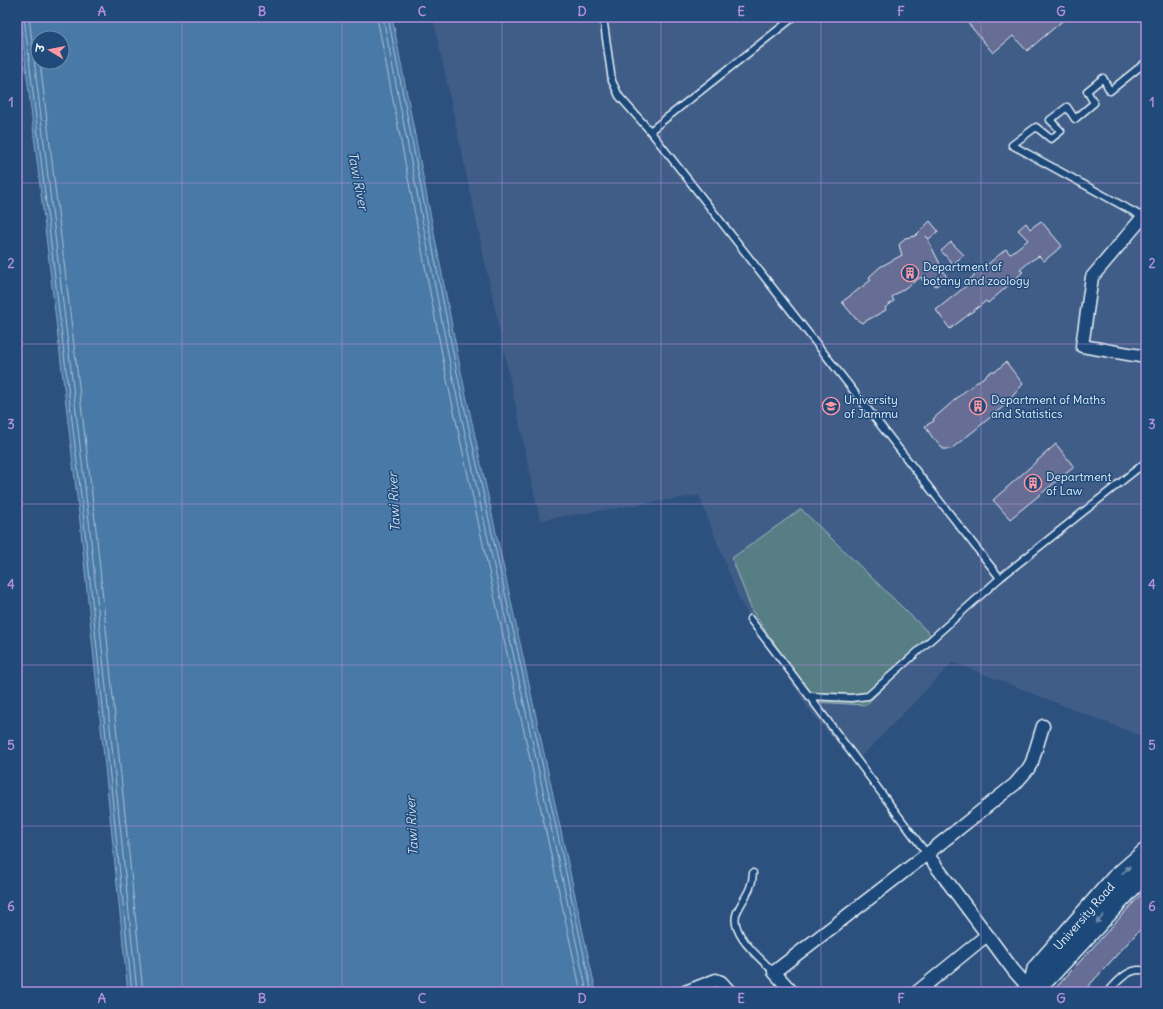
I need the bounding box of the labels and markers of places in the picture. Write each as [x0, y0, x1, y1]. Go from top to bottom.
place label: Department of botany and zoology [923, 259, 1030, 288]
building icon: Department of botany and zoology [900, 263, 920, 283]
place label: University of Jammu [844, 392, 898, 421]
place label: Department of Maths and Statistics [991, 392, 1106, 421]
school or university icon: University of Jammu [821, 396, 841, 416]
building icon: Department of Maths and Statistics [968, 396, 988, 416]
place label: Department of Law [1046, 469, 1112, 498]
building icon: Department of Law [1023, 473, 1043, 493]

